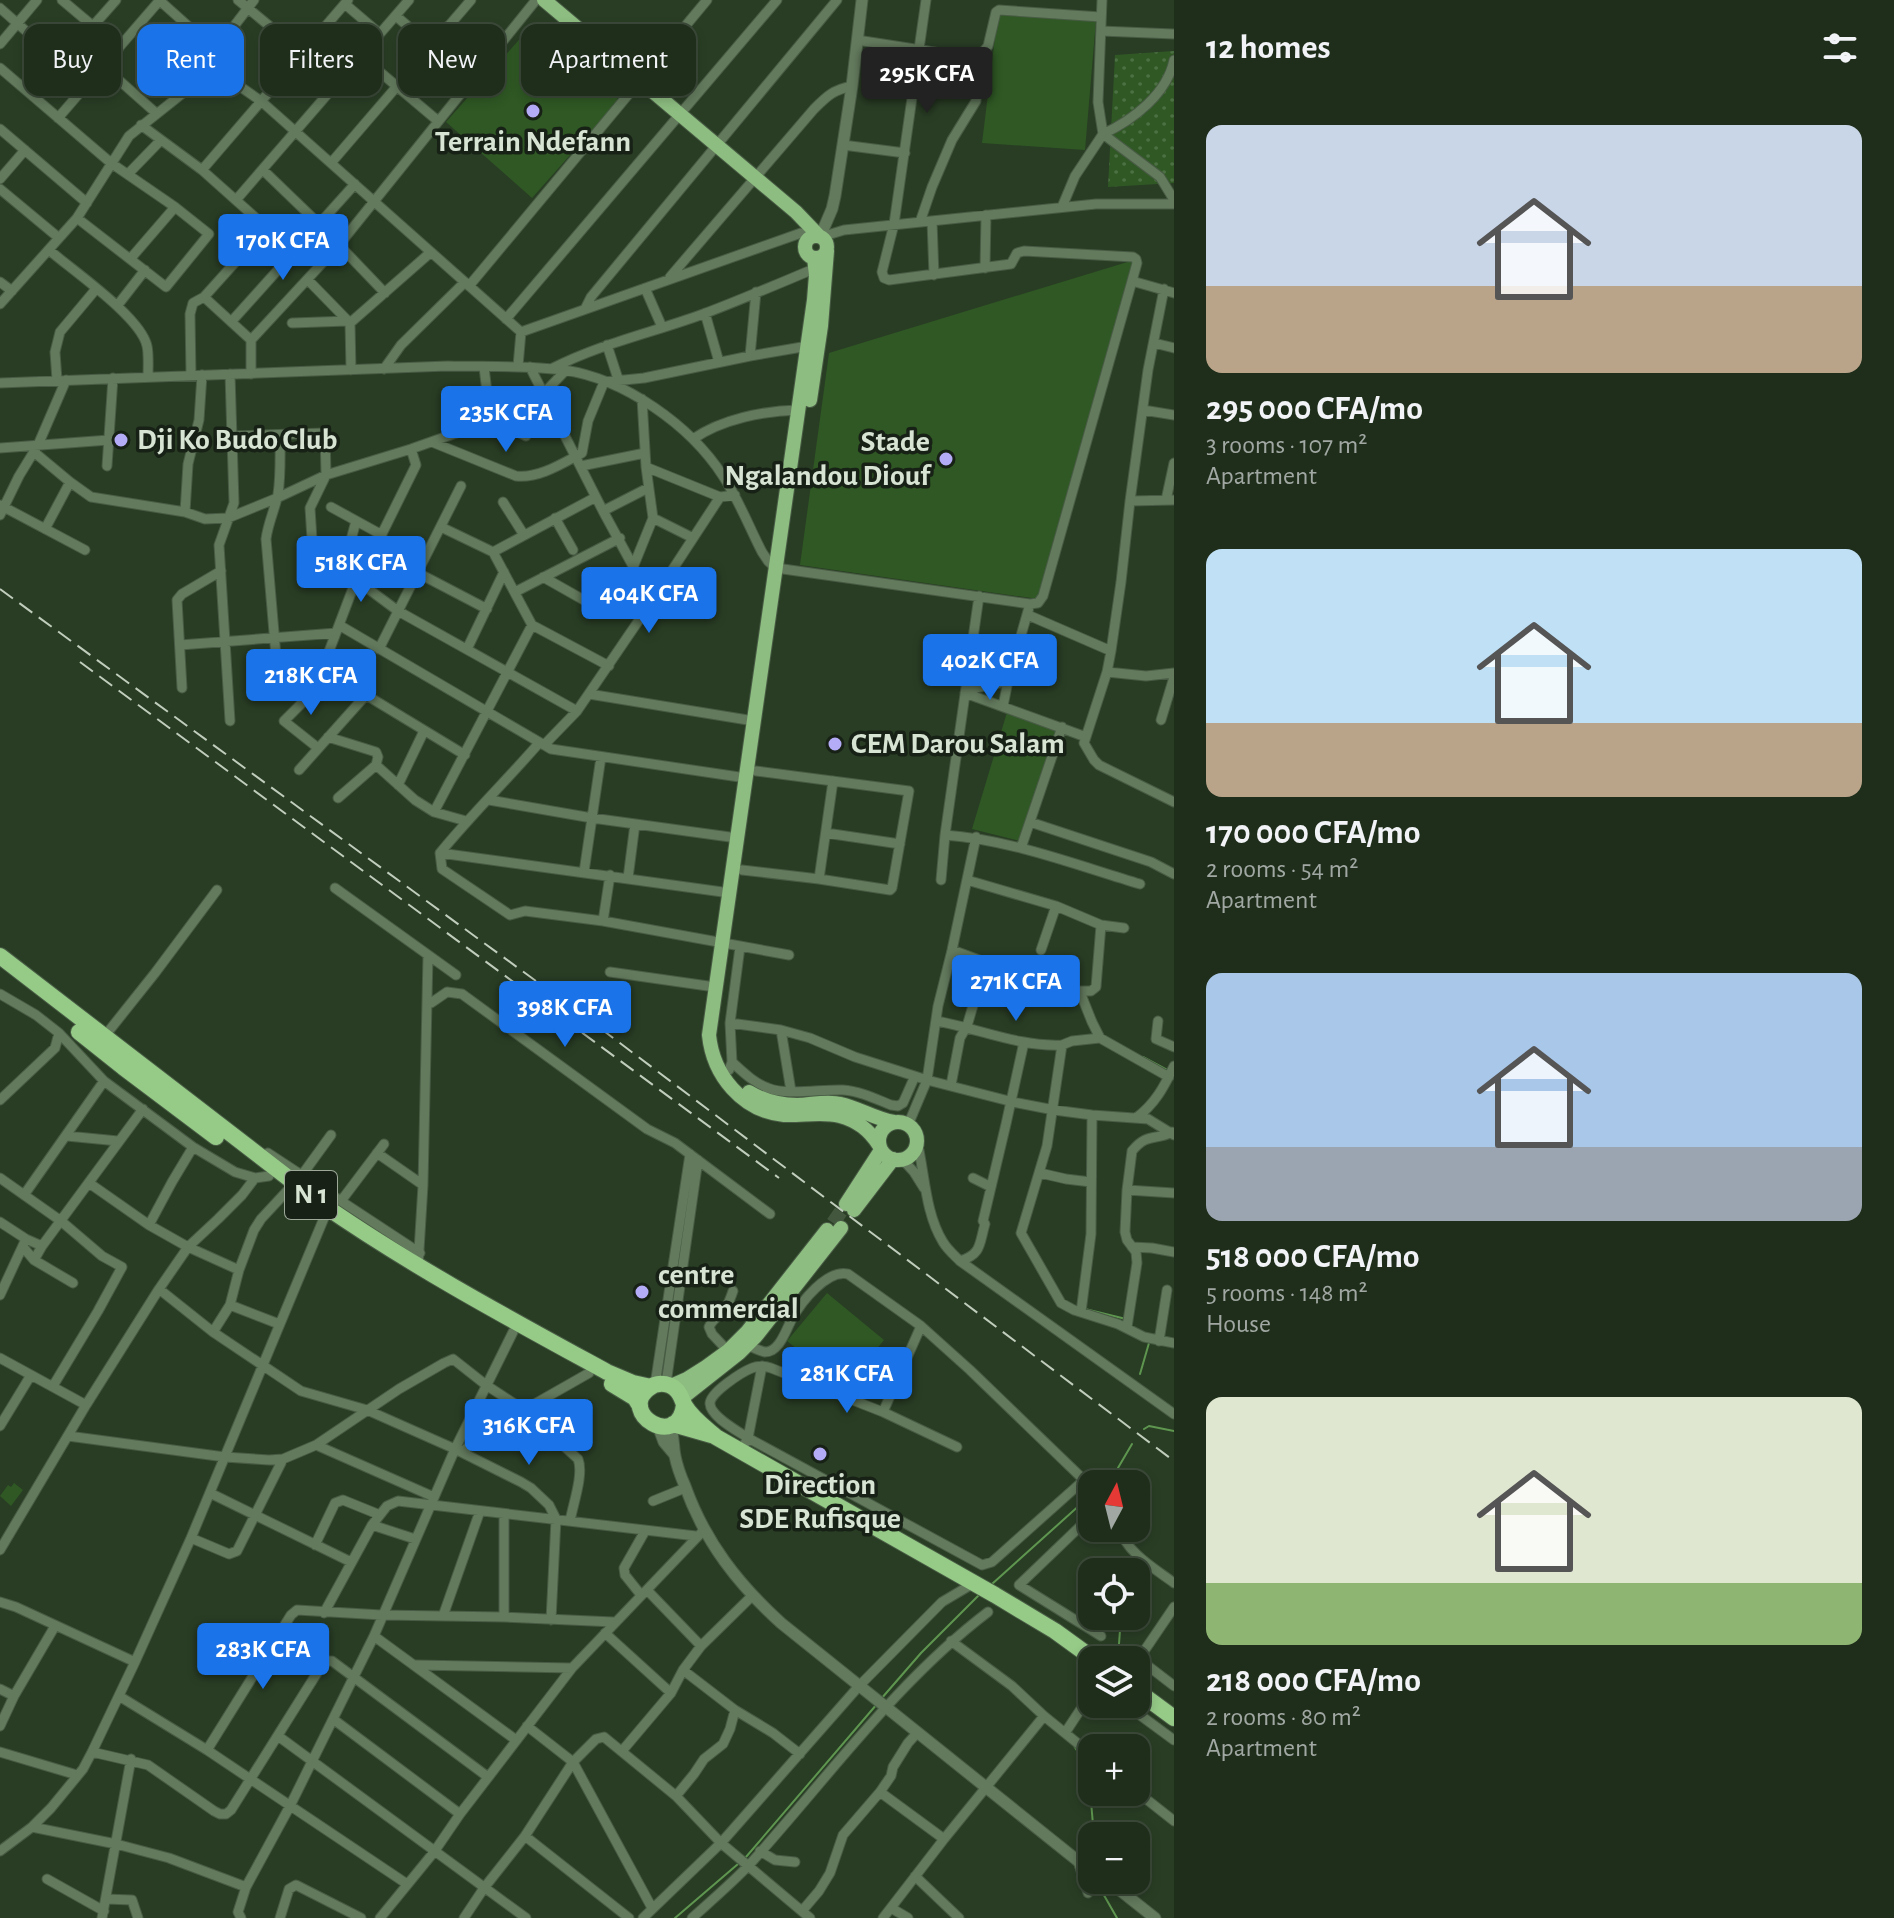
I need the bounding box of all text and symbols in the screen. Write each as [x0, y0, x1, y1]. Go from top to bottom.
chip: Buy [24, 24, 121, 96]
chip: Rent [137, 24, 244, 96]
chip: Filters [260, 24, 382, 96]
chip: New [398, 24, 505, 96]
chip: Apartment [521, 24, 696, 96]
icon: filters [1818, 26, 1862, 70]
text: 12 homes [1206, 31, 1331, 65]
pin: 295K CFA [844, 47, 1010, 115]
text: 295K CFA [879, 60, 975, 86]
marker: Terrain Ndefann [524, 102, 542, 120]
place label: Terrain Ndefann [435, 127, 631, 157]
icon: home [1462, 177, 1606, 321]
pin: 170K CFA [200, 214, 366, 282]
text: 170K CFA [236, 227, 330, 253]
pin: 235K CFA [423, 386, 589, 454]
text: 295 000 CFA/mo [1206, 392, 1423, 426]
text: 235K CFA [459, 399, 553, 425]
place label: Dji Ko Budo Club [137, 425, 337, 455]
place label: Stade Ngalandou Diouf [724, 427, 932, 491]
marker: Dji Ko Budo Club [112, 431, 130, 449]
text: 3 rooms · 107 m² [1206, 432, 1367, 458]
marker: Stade Ngalandou Diouf [937, 450, 955, 468]
text: Apartment [1206, 463, 1317, 489]
pin: 518K CFA [278, 536, 444, 604]
text: 518K CFA [315, 549, 407, 575]
pin: 404K CFA [566, 567, 732, 635]
text: 404K CFA [599, 580, 699, 606]
icon: home [1462, 601, 1606, 745]
pin: 402K CFA [907, 634, 1073, 702]
text: 402K CFA [941, 647, 1039, 673]
pin: 218K CFA [228, 649, 394, 717]
text: 218K CFA [264, 662, 358, 688]
place label: CEM Darou Salam [851, 729, 1065, 759]
marker: CEM Darou Salam [826, 735, 844, 753]
text: 170 000 CFA/mo [1206, 816, 1421, 850]
text: 2 rooms · 54 m² [1206, 856, 1358, 882]
text: Apartment [1206, 887, 1317, 913]
pin: 271K CFA [933, 955, 1099, 1023]
text: 271K CFA [970, 968, 1062, 994]
pin: 398K CFA [482, 981, 648, 1049]
text: 398K CFA [517, 994, 613, 1020]
icon: home [1462, 1025, 1606, 1169]
road number: N 1 [285, 1171, 337, 1219]
text: 518 000 CFA/mo [1206, 1240, 1420, 1274]
place label: centre commercial [658, 1260, 799, 1324]
text: 5 rooms · 148 m² [1206, 1280, 1368, 1306]
marker: centre commercial [633, 1283, 651, 1301]
text: House [1206, 1311, 1271, 1337]
pin: 281K CFA [764, 1347, 930, 1415]
text: 281K CFA [800, 1360, 894, 1386]
pin: 316K CFA [446, 1399, 612, 1467]
text: 316K CFA [483, 1412, 575, 1438]
marker: Direction SDE Rufisque [811, 1445, 829, 1463]
icon: home [1462, 1449, 1606, 1593]
place label: Direction SDE Rufisque [739, 1470, 901, 1534]
north arrow [1078, 1470, 1150, 1542]
map controls [1078, 1470, 1150, 1894]
button: locate [1078, 1558, 1150, 1630]
pin: 283K CFA [180, 1623, 346, 1691]
text: 283K CFA [215, 1636, 311, 1662]
button: layers [1078, 1646, 1150, 1718]
text: 218 000 CFA/mo [1206, 1664, 1421, 1698]
text: 2 rooms · 80 m² [1206, 1704, 1361, 1730]
button: + [1078, 1734, 1150, 1806]
text: Apartment [1206, 1735, 1317, 1761]
button: − [1078, 1822, 1150, 1894]

